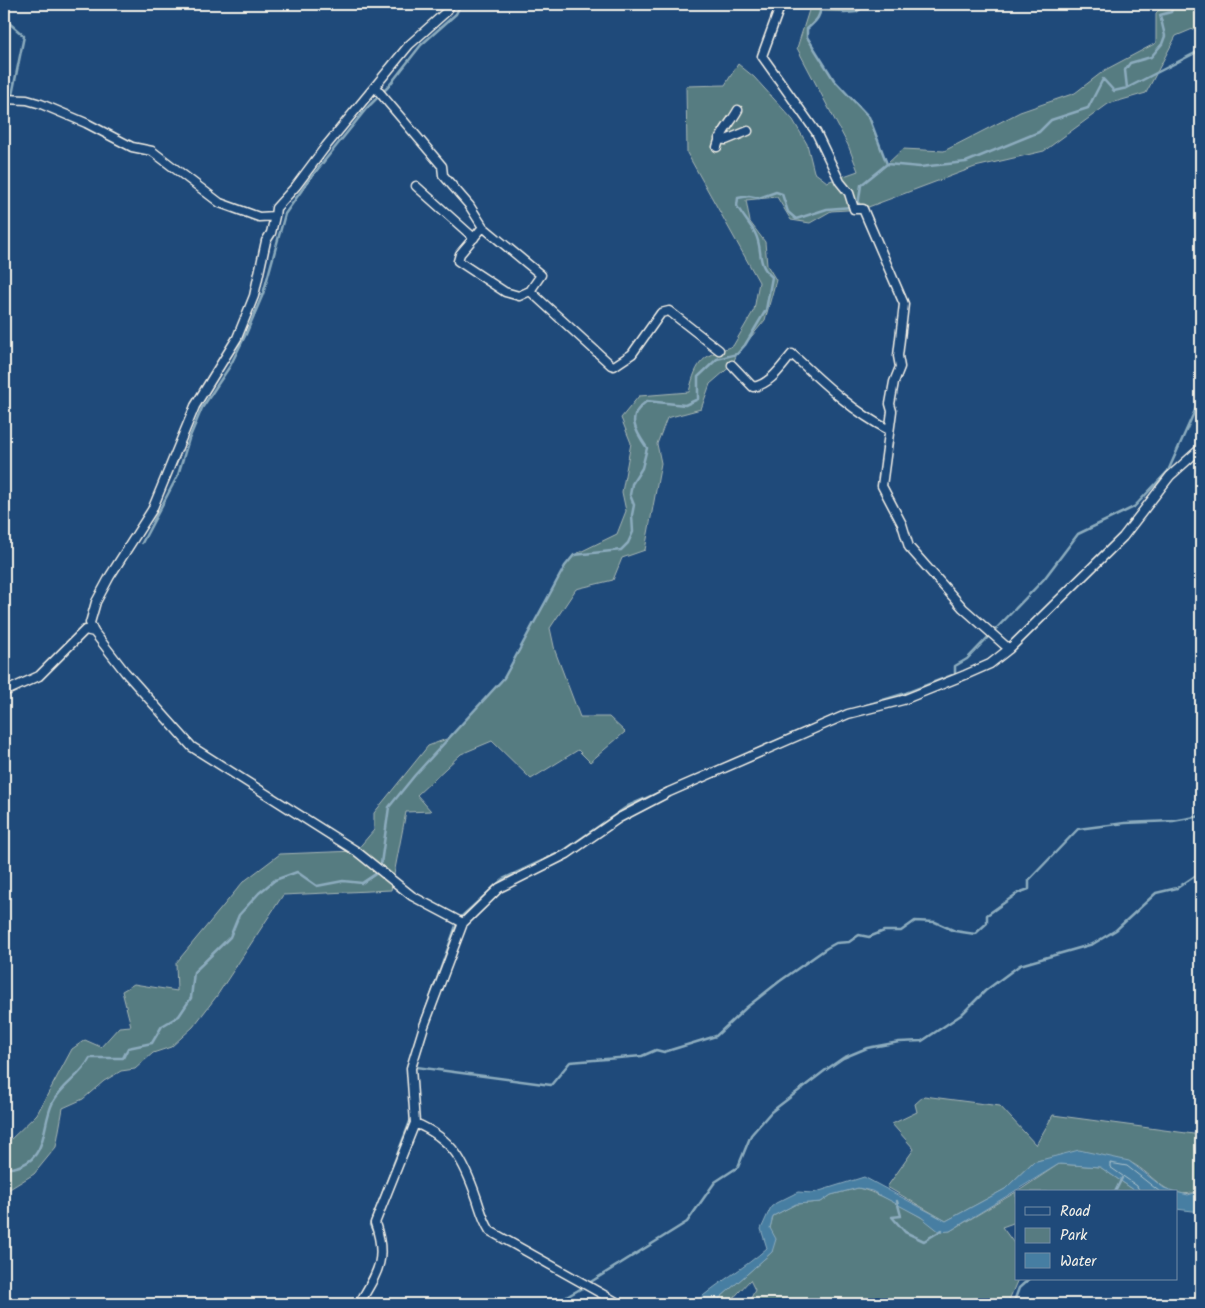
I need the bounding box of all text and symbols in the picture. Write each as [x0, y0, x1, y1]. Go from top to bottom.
legend [1015, 1190, 1178, 1280]
text: Road [1060, 1200, 1091, 1224]
text: Park [1060, 1224, 1088, 1248]
text: Water [1060, 1250, 1097, 1274]

